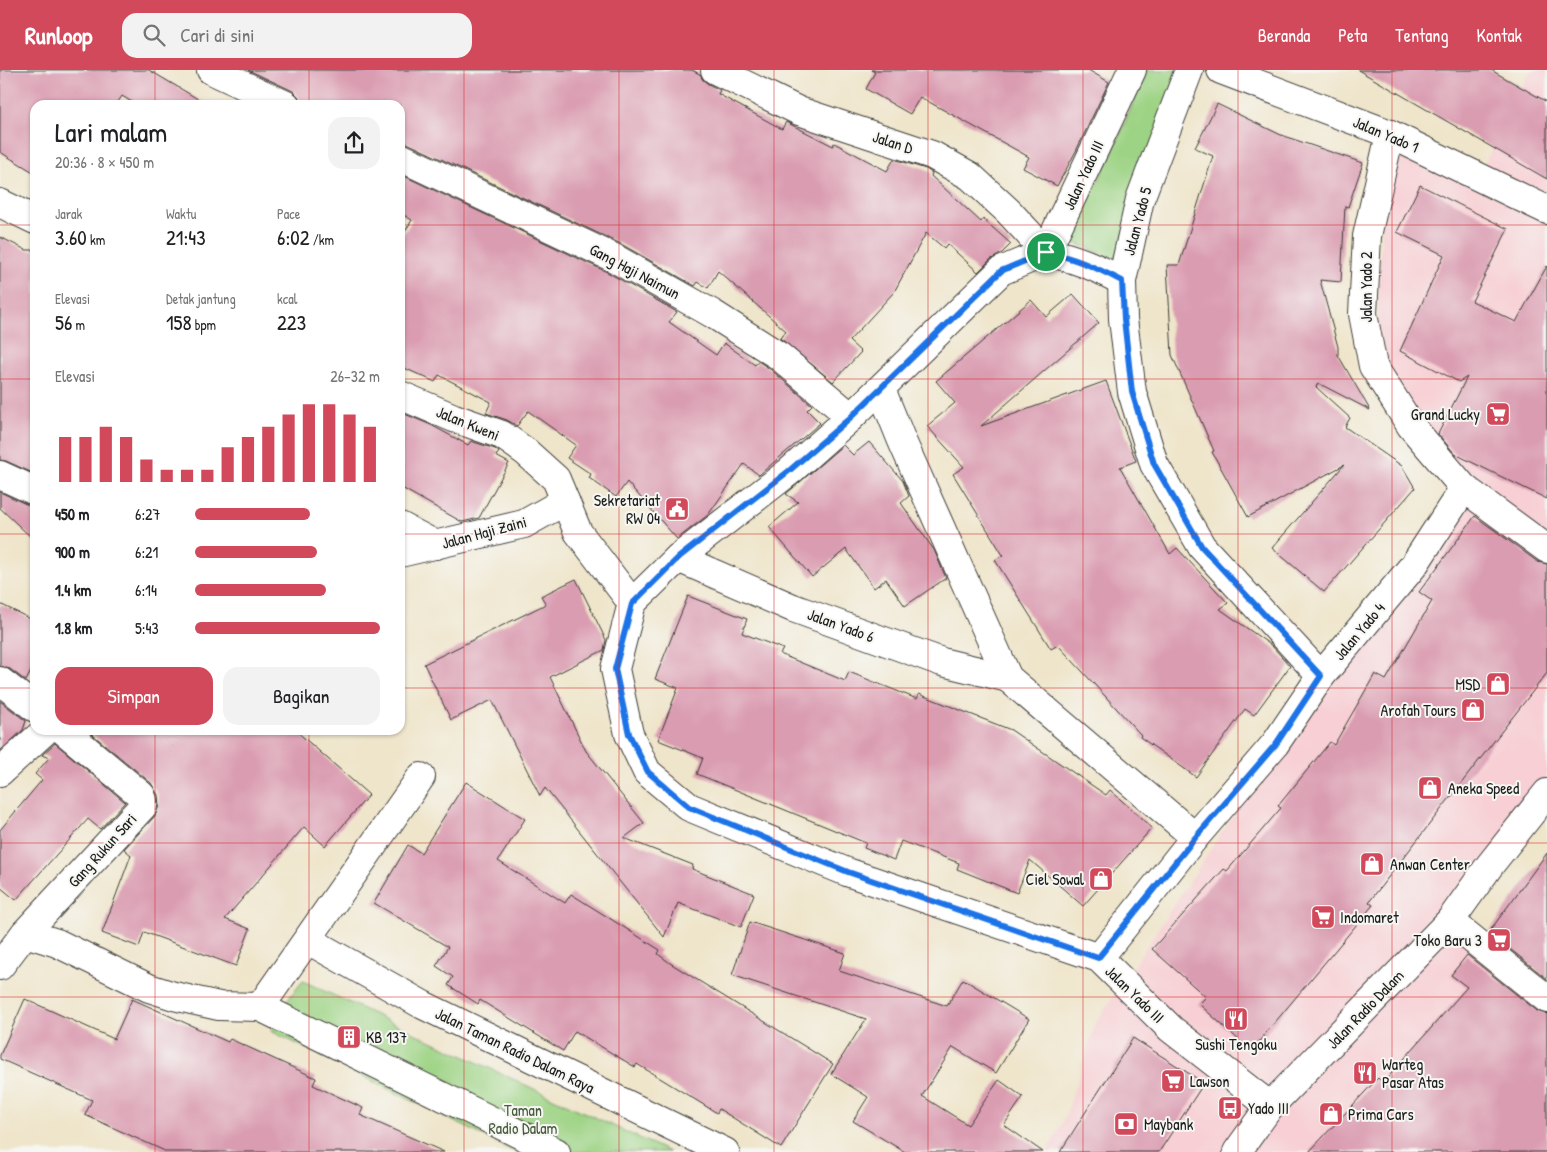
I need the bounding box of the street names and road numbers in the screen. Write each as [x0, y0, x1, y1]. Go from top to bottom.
street label: Jalan Yado 1 [1350, 110, 1422, 158]
street label: Jalan D [870, 125, 916, 159]
street label: Jalan Yado III [1057, 137, 1109, 213]
street label: Jalan Yado 5 [1117, 184, 1157, 258]
street label: Gang Haji Naimun [586, 238, 684, 304]
street label: Jalan Yado 2 [1355, 251, 1377, 322]
street label: Jalan Kweni [433, 400, 503, 446]
street label: Jalan Haji Zaini [439, 510, 529, 554]
street label: Jalan Yado 4 [1328, 597, 1390, 665]
street label: Jalan Yado 6 [804, 603, 878, 647]
street label: Gang Rukun Sari [63, 808, 141, 892]
street label: Jalan Yado III [1101, 960, 1169, 1028]
street label: Jalan Radio Dalam [1322, 964, 1409, 1053]
street label: Jalan Taman Radio Dalam Raya [432, 1002, 598, 1098]

